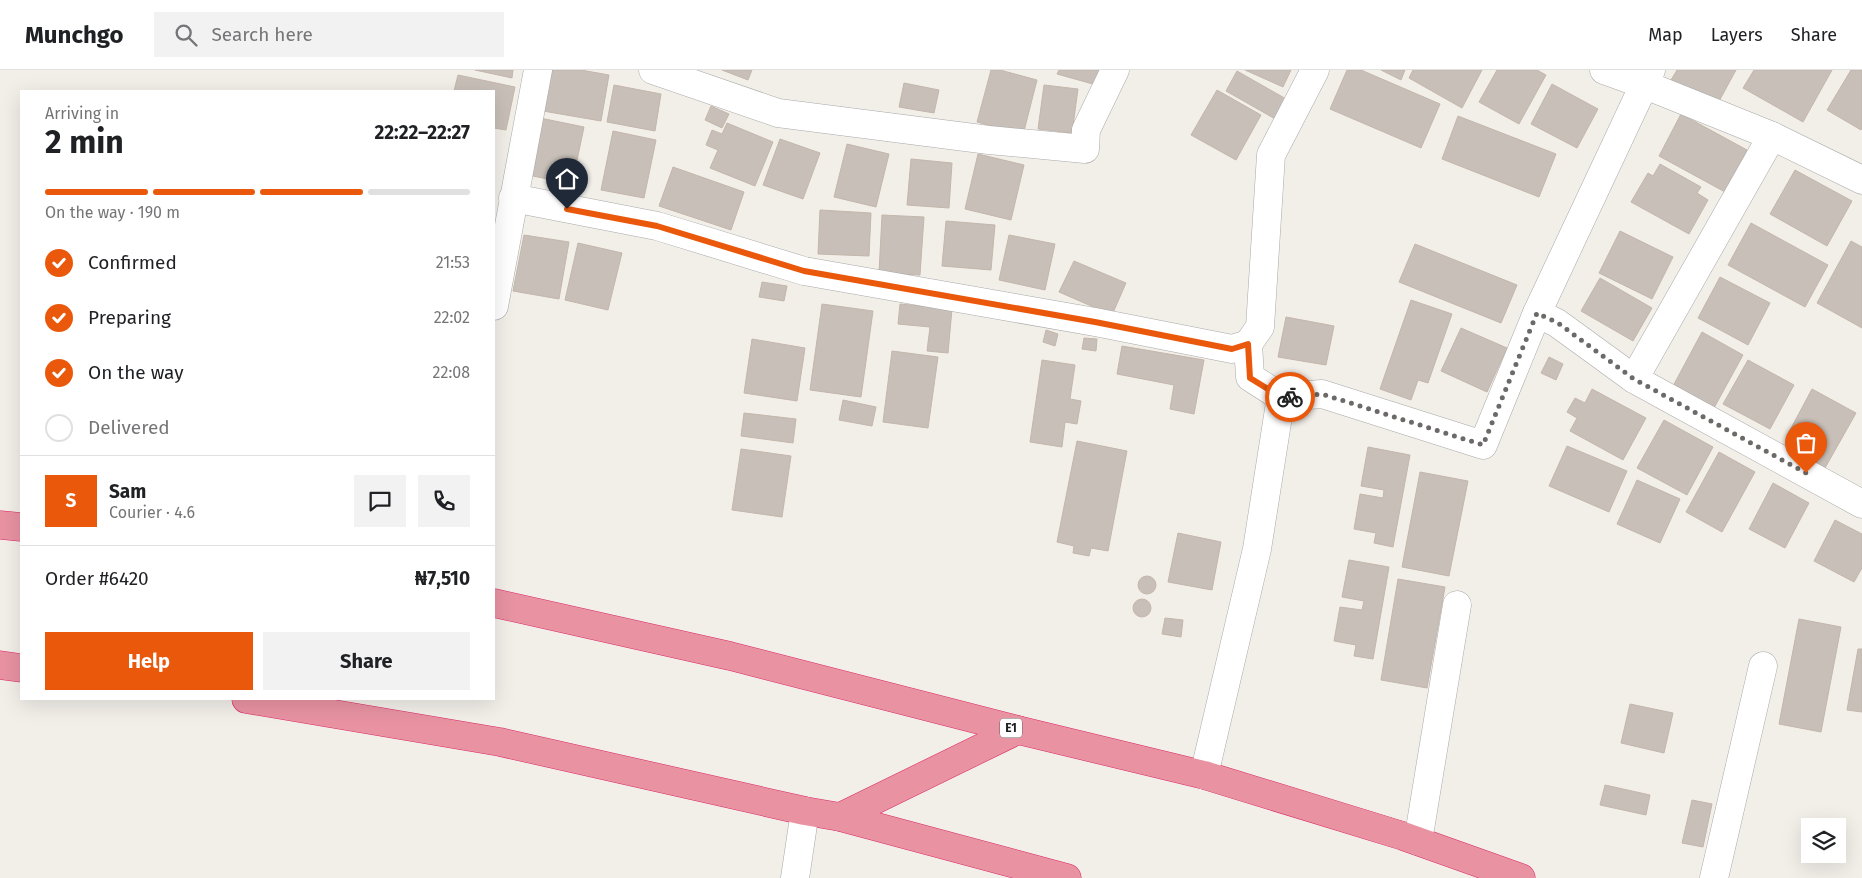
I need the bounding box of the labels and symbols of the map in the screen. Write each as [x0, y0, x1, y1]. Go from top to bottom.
pin [546, 158, 588, 209]
courier [1265, 372, 1315, 422]
pin [1785, 422, 1827, 473]
road number: E1 [1000, 718, 1022, 738]

